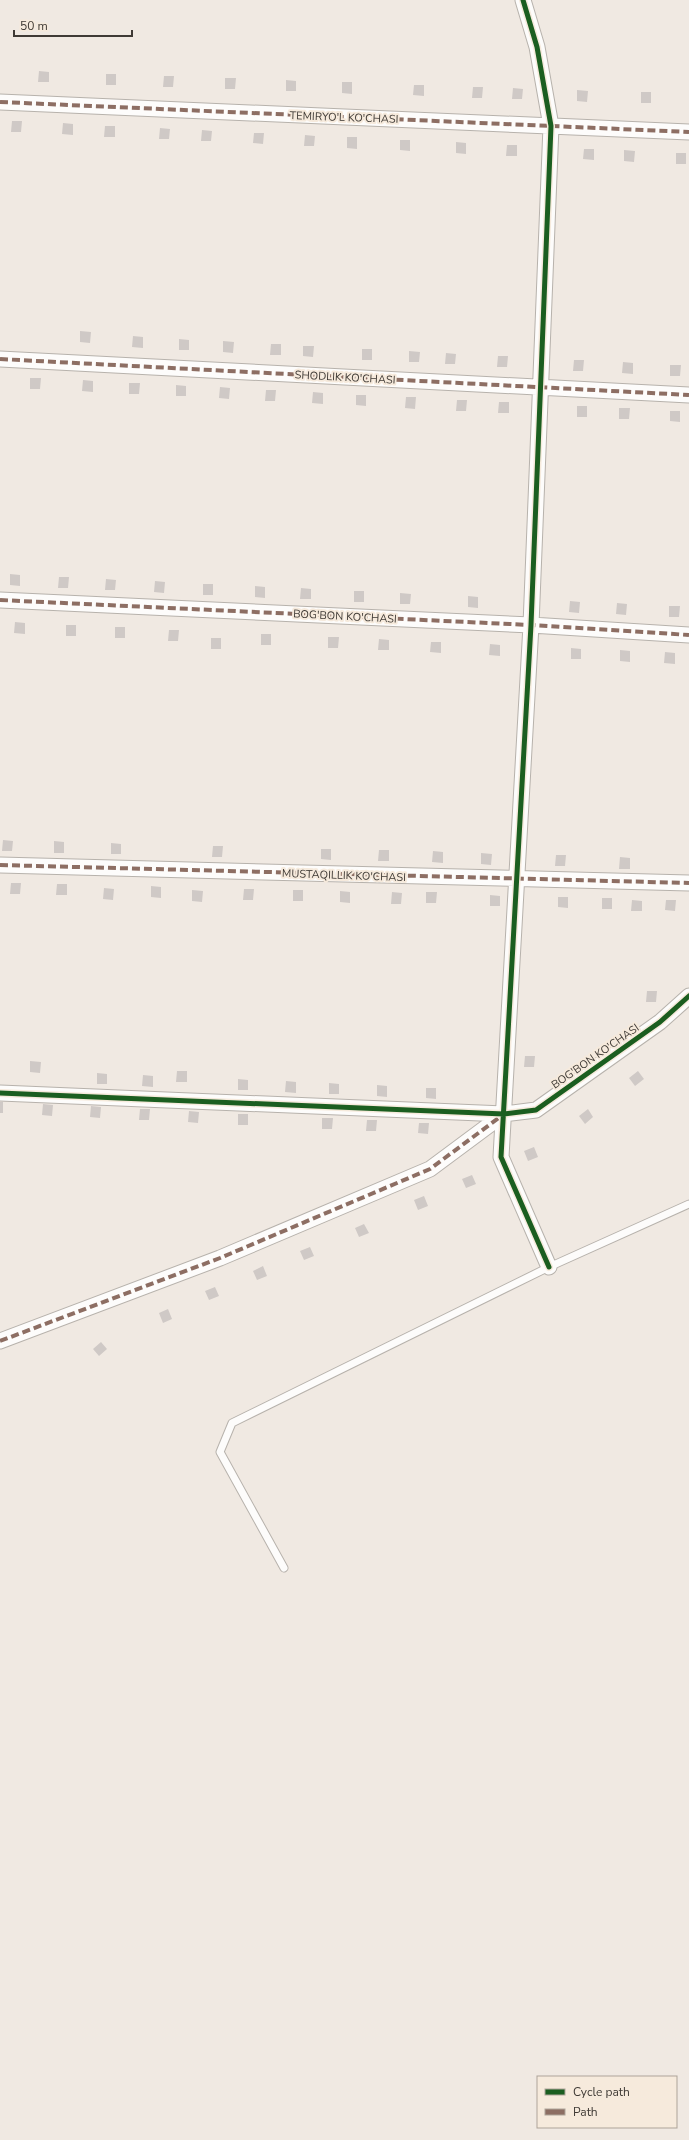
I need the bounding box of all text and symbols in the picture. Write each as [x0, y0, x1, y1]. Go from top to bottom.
scale bar [14, 12, 132, 38]
text: 50 m [20, 18, 48, 34]
street label: TEMIRYO'L KO'CHASI [289, 108, 399, 127]
street label: SHODLIK KO'CHASI [294, 367, 396, 388]
street label: BOG'BON KO'CHASI [293, 606, 397, 627]
street label: MUSTAQILLIK KO'CHASI [282, 866, 406, 885]
street label: BOG'BON KO'CHASI [548, 1020, 642, 1092]
legend [537, 2076, 677, 2128]
text: Cycle path [573, 2084, 630, 2100]
text: Path [573, 2104, 598, 2120]

